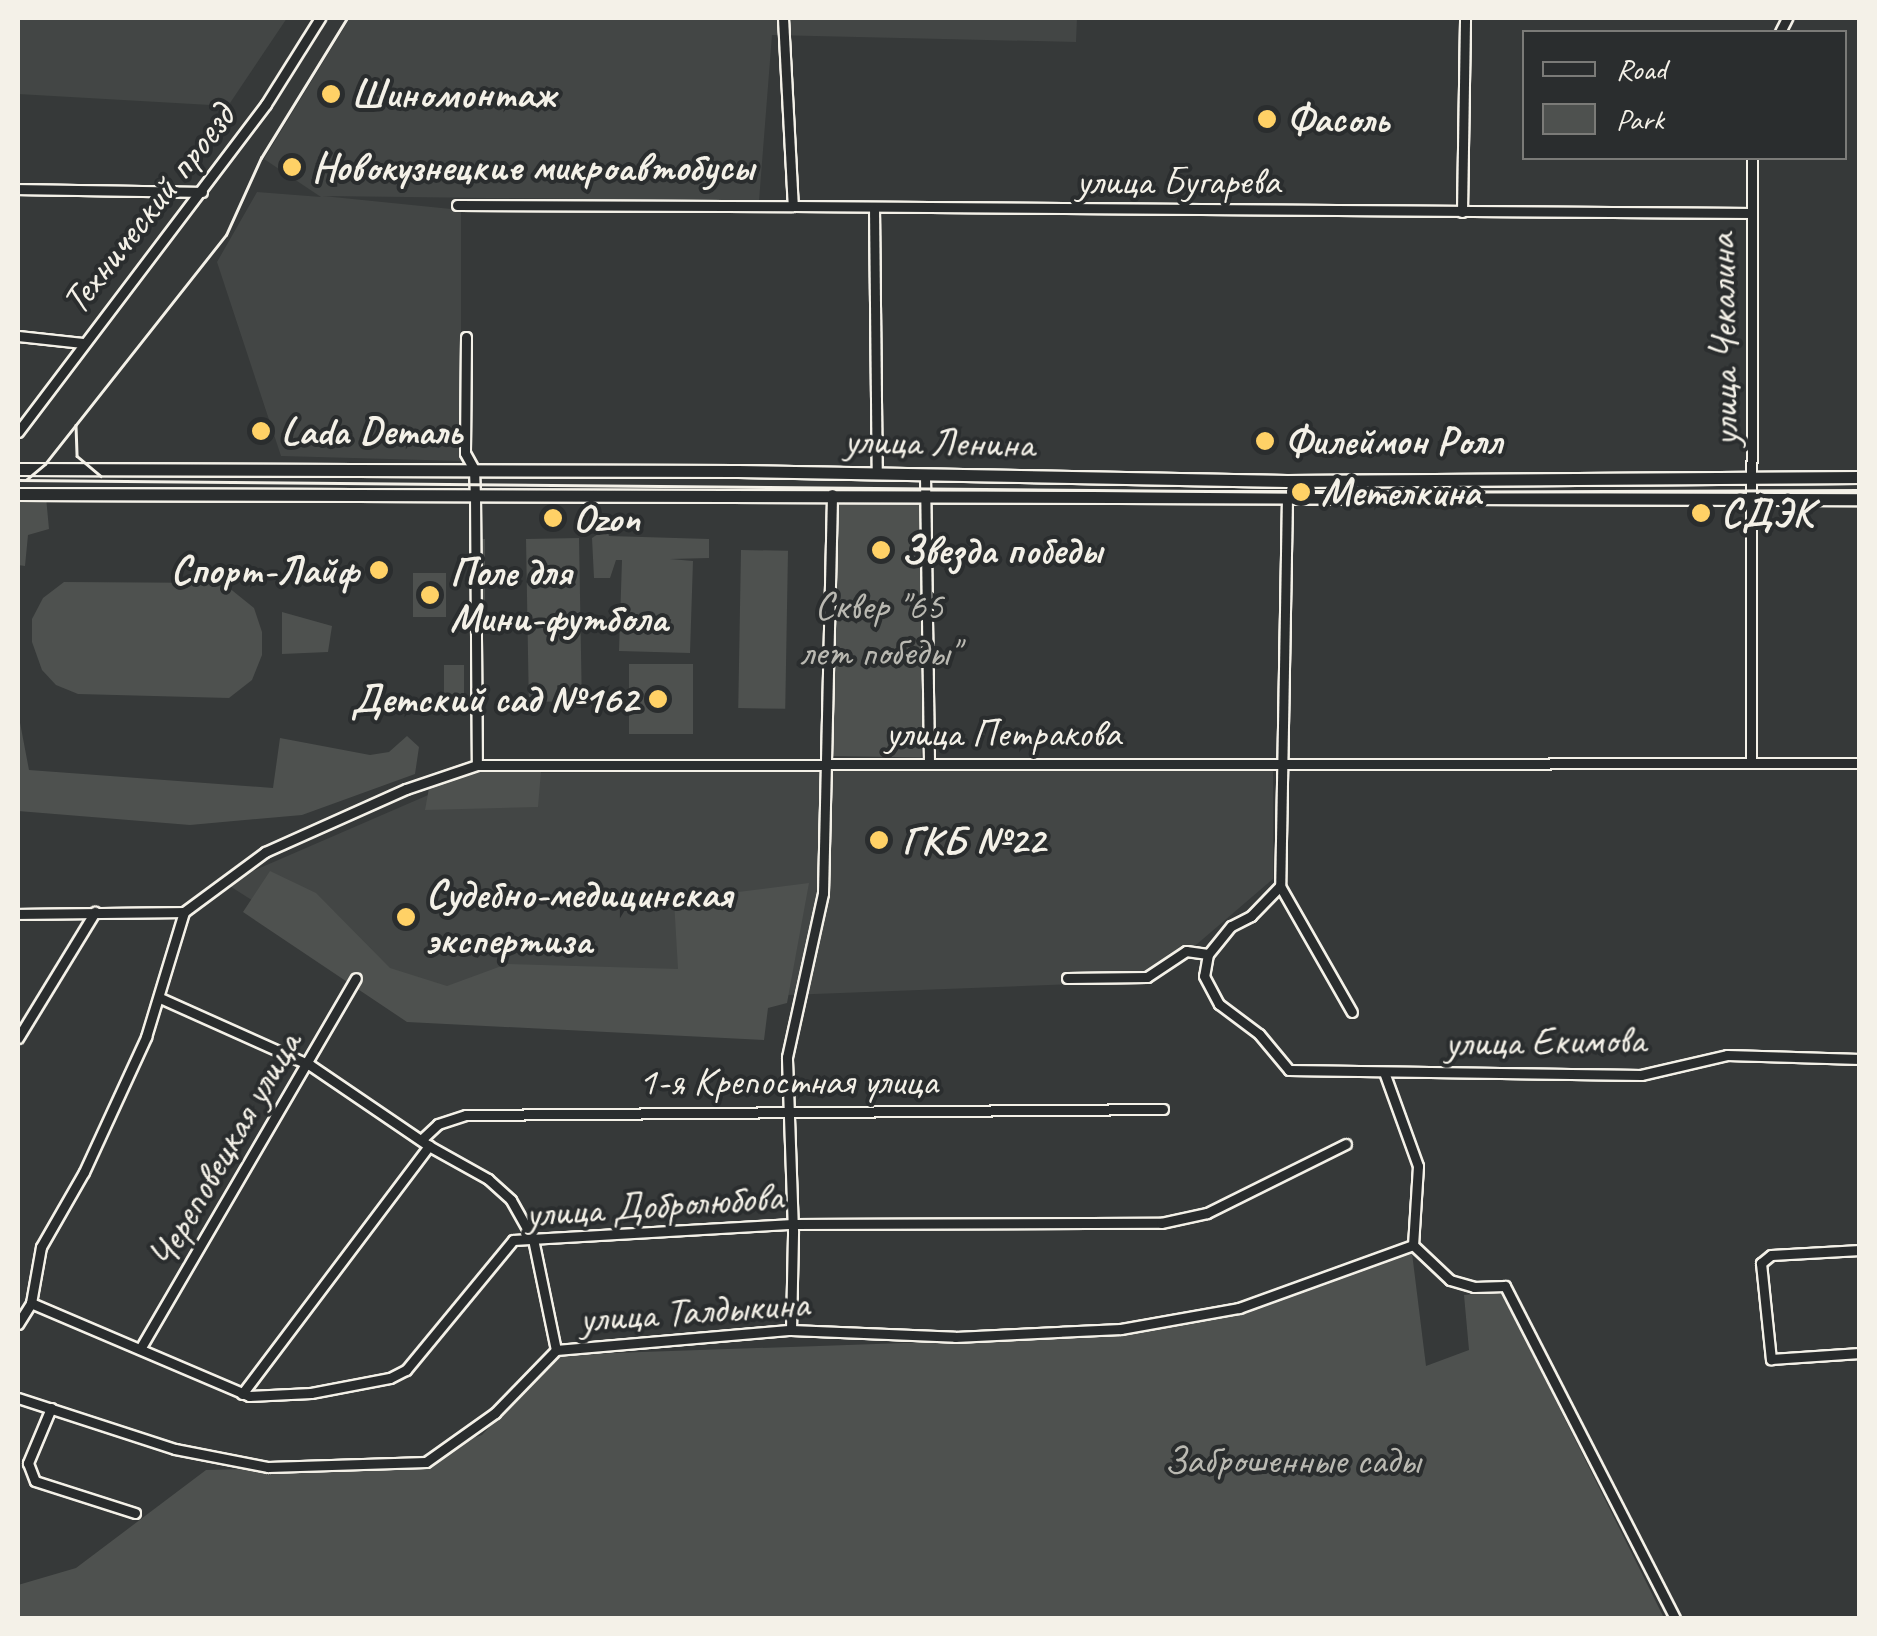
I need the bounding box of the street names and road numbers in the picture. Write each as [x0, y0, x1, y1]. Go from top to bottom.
street label: Технический проезд [51, 94, 245, 324]
street label: улица Бугарева [1075, 157, 1281, 205]
street label: улица Чекалина [1697, 234, 1749, 446]
street label: улица Ленина [844, 416, 1034, 468]
street label: улица Петракова [886, 709, 1120, 757]
street label: улица Екимова [1443, 1015, 1647, 1067]
street label: Череповецкая улица [137, 1023, 311, 1277]
street label: 1-я Крепостная улица [636, 1057, 940, 1105]
street label: улица Добролюбова [523, 1172, 785, 1238]
street label: улица Талдыкина [578, 1279, 810, 1343]

